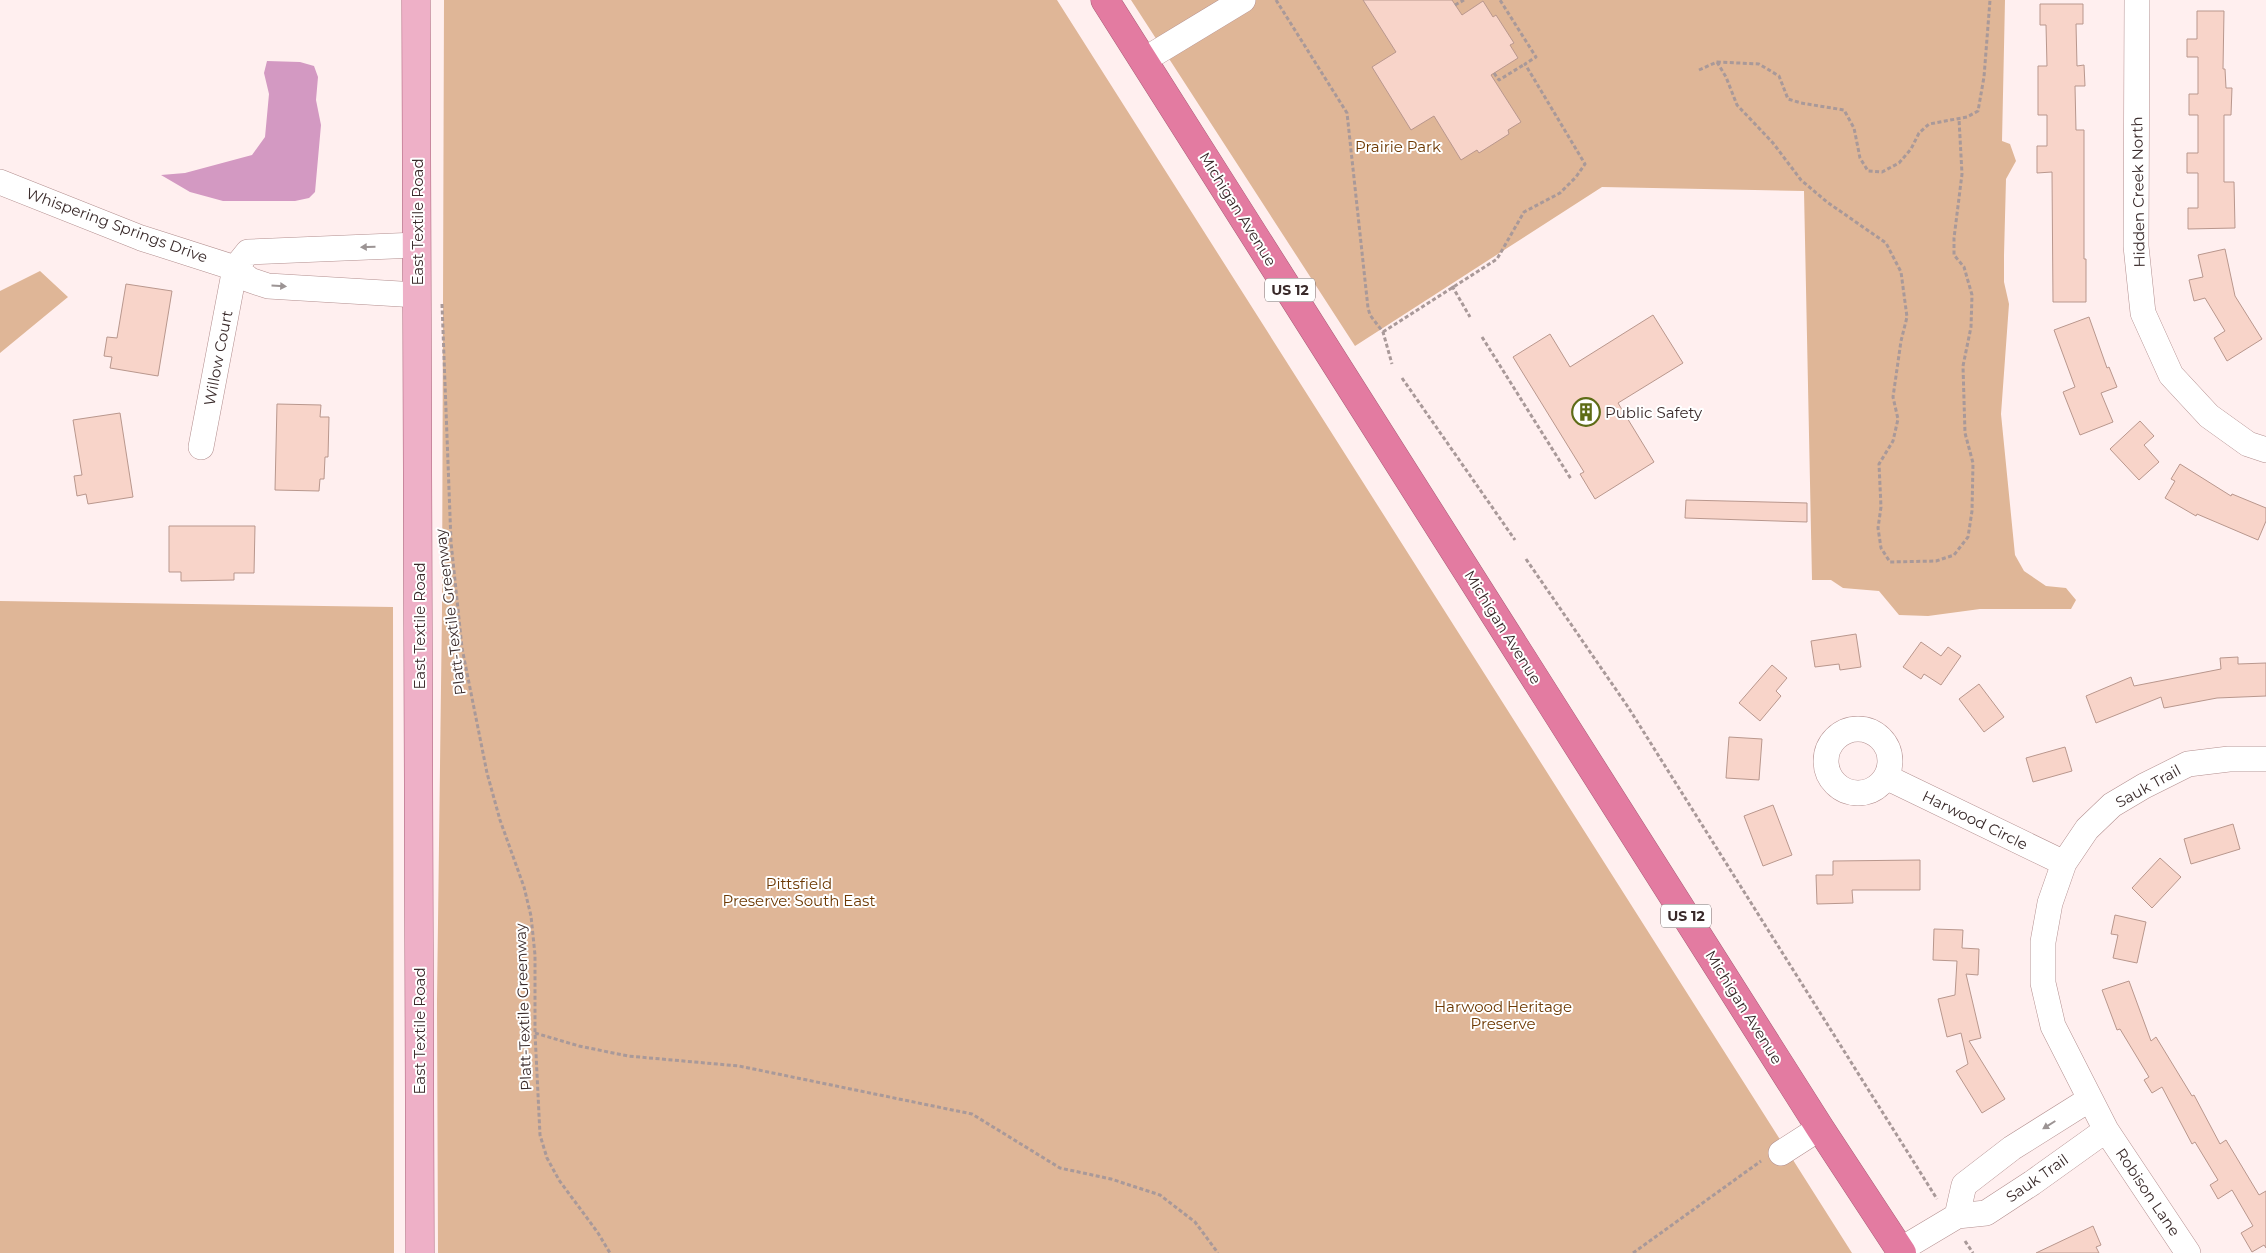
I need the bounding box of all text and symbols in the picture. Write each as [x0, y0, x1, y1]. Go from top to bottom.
street label: Hidden Creek North [2127, 116, 2149, 268]
park label: Prairie Park [1355, 137, 1441, 156]
street label: Michigan Avenue [1195, 149, 1281, 269]
street label: East Textile Road [408, 158, 427, 286]
street label: Whispering Springs Drive [24, 183, 210, 267]
one-way arrow [360, 244, 376, 252]
road number: US 12 [1265, 278, 1315, 302]
one-way arrow [271, 283, 287, 291]
street label: Willow Court [199, 309, 237, 407]
building icon: Public Safety [1571, 397, 1601, 427]
place label: Public Safety [1605, 403, 1703, 422]
street label: Platt-Textile Greenway [430, 527, 470, 696]
street label: East Textile Road [410, 562, 429, 690]
street label: Michigan Avenue [1460, 567, 1546, 687]
street label: Sauk Trail [2112, 760, 2184, 812]
street label: Harwood Circle [1919, 786, 2031, 854]
park label: Pittsfield Preserve: South East [722, 874, 876, 910]
road number: US 12 [1661, 904, 1711, 928]
street label: Platt-Textile Greenway [511, 922, 535, 1091]
street label: Michigan Avenue [1701, 947, 1787, 1067]
street label: East Textile Road [410, 967, 429, 1095]
park label: Harwood Heritage Preserve [1434, 997, 1572, 1033]
one-way arrow [2042, 1120, 2055, 1129]
street label: Robison Lane [2112, 1144, 2184, 1240]
street label: Sauk Trail [2002, 1150, 2072, 1206]

